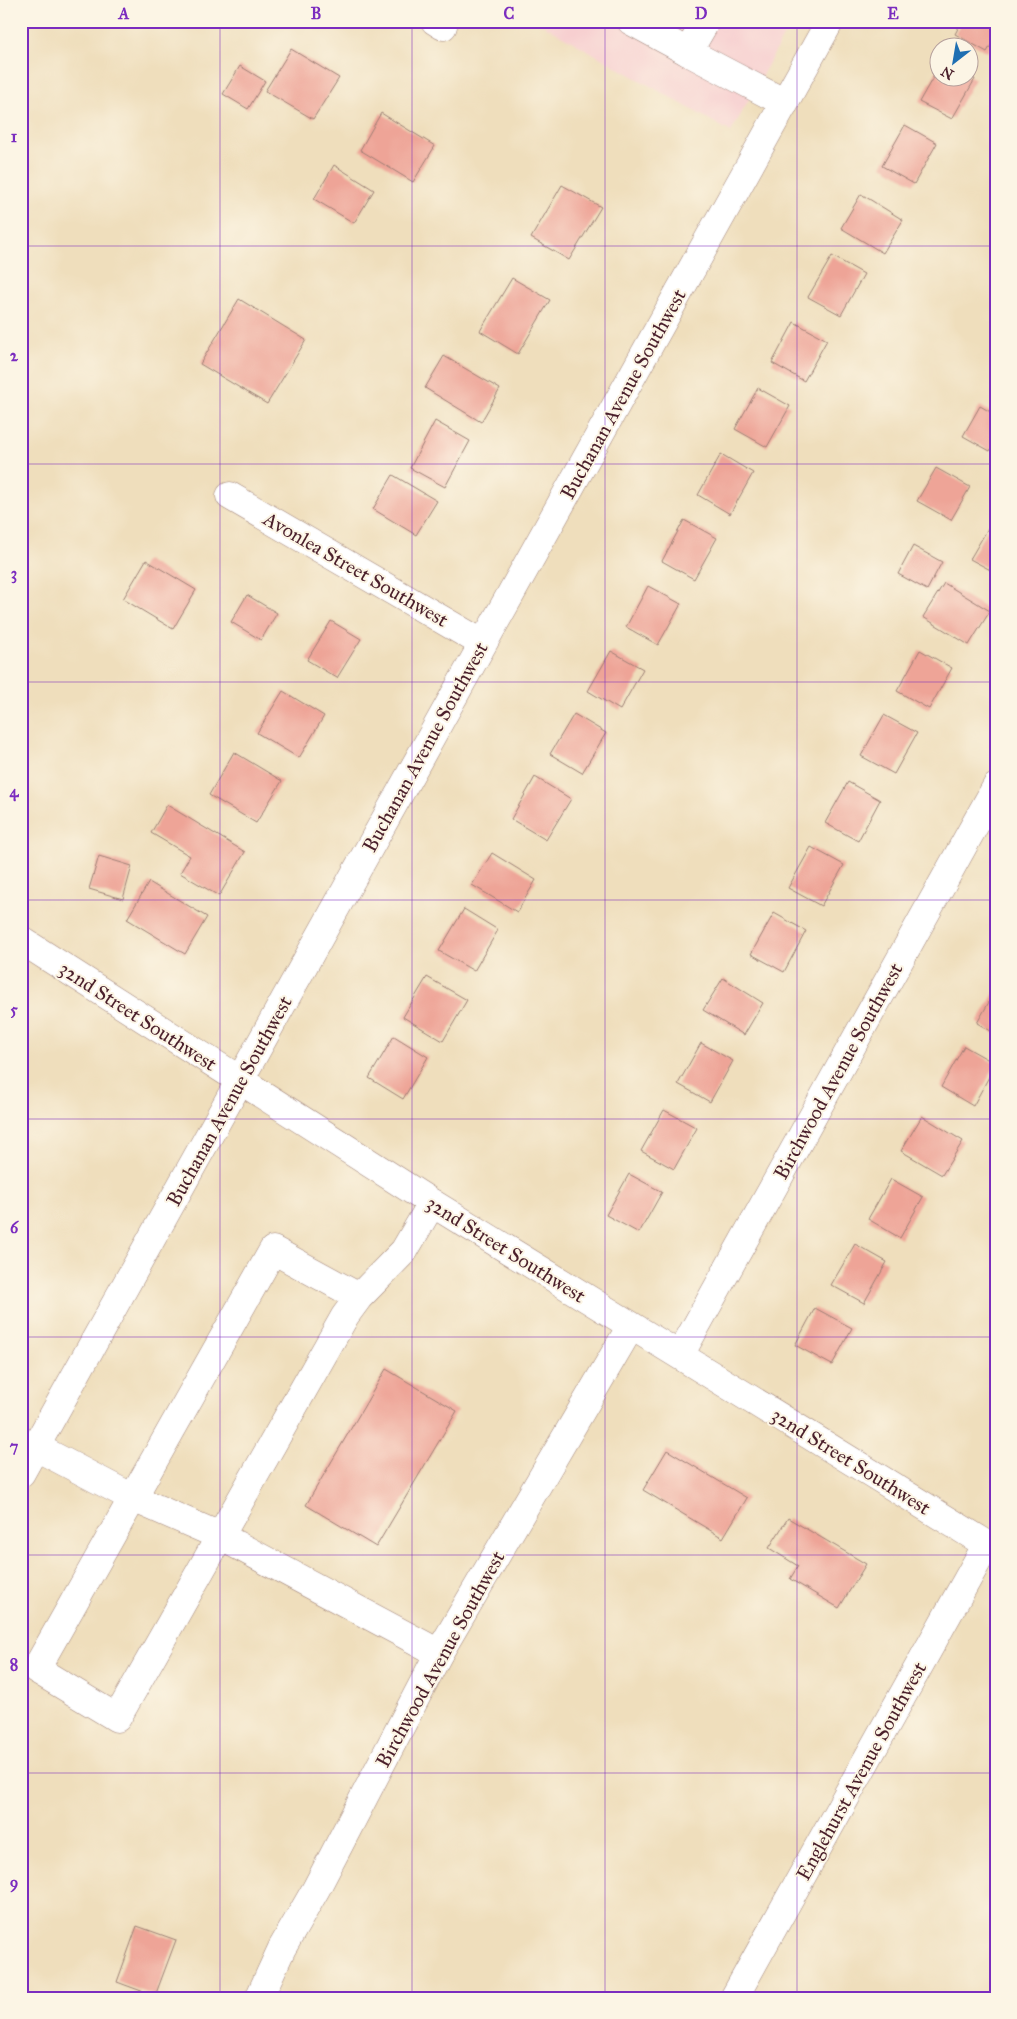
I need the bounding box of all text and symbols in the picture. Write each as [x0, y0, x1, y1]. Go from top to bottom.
text: A [118, 4, 130, 23]
text: B [311, 4, 321, 23]
text: C [504, 4, 515, 23]
text: D [695, 4, 708, 23]
text: E [887, 4, 899, 23]
north arrow [930, 38, 980, 88]
text: N [938, 62, 957, 83]
text: 1 [11, 127, 18, 146]
street label: Buchanan Avenue Southwest [555, 285, 691, 503]
text: 2 [10, 346, 19, 365]
street label: Avonlea Street Southwest [258, 506, 453, 632]
text: 3 [11, 564, 17, 584]
street label: Buchanan Avenue Southwest [357, 638, 493, 856]
text: 4 [10, 782, 20, 802]
street label: 32nd Street Southwest [55, 956, 221, 1076]
street label: Birchwood Avenue Southwest [768, 959, 908, 1183]
street label: Buchanan Avenue Southwest [161, 992, 297, 1210]
text: 5 [10, 1000, 18, 1019]
street label: 32nd Street Southwest [422, 1190, 590, 1308]
text: 6 [10, 1218, 19, 1237]
street label: 32nd Street Southwest [767, 1402, 935, 1520]
text: 7 [10, 1437, 19, 1456]
street label: Birchwood Avenue Southwest [370, 1547, 510, 1771]
text: 8 [10, 1655, 18, 1674]
street label: Englehurst Avenue Southwest [791, 1657, 932, 1885]
text: 9 [10, 1873, 18, 1893]

